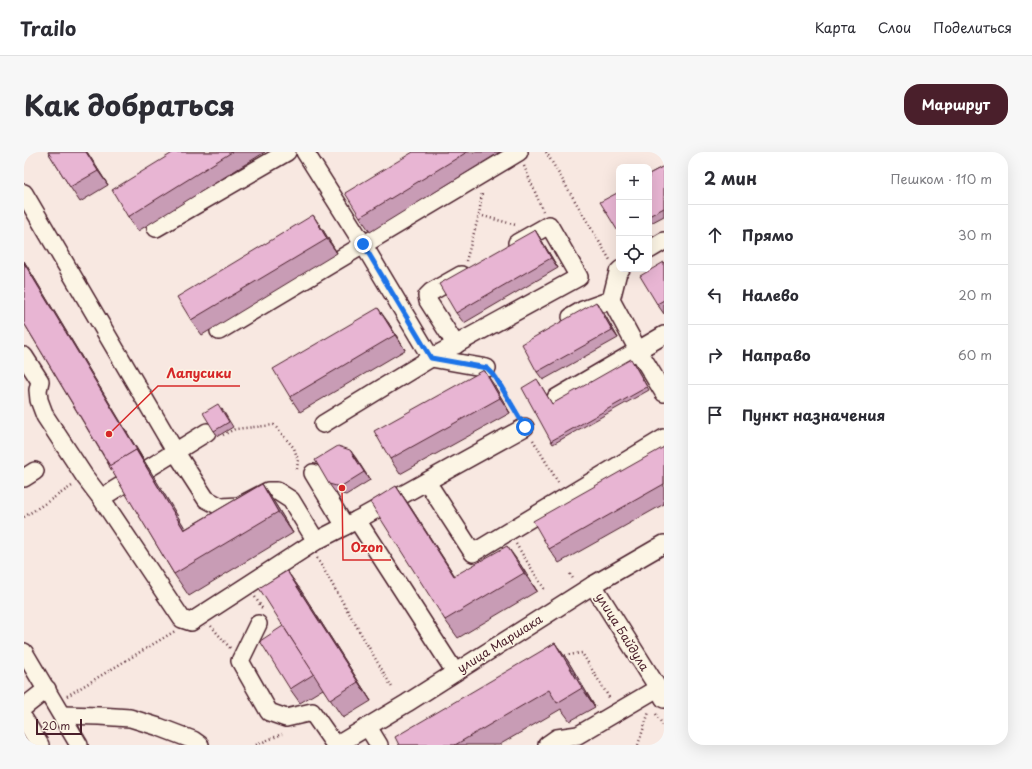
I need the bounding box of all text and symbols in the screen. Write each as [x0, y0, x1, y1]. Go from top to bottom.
text: Trailo [20, 14, 76, 42]
text: Карта [815, 17, 856, 38]
text: Слои [878, 17, 911, 38]
text: Поделиться [933, 17, 1012, 38]
text: Как добраться [24, 83, 235, 126]
button: Маршрут [904, 84, 1008, 125]
map controls [616, 164, 652, 272]
button: + [616, 164, 652, 200]
text: 2 мин [704, 165, 757, 191]
text: Пешком · 110 m [890, 169, 992, 188]
button: − [616, 200, 652, 236]
text: Прямо [742, 223, 793, 246]
icon: ahead [704, 224, 726, 246]
text: 30 m [958, 225, 992, 244]
route end [354, 235, 372, 253]
button: locate [616, 236, 652, 272]
text: Налево [742, 283, 799, 306]
icon: left [704, 284, 726, 306]
text: 20 m [958, 285, 992, 304]
text: Направо [742, 343, 811, 366]
icon: right [704, 344, 726, 366]
text: 60 m [958, 345, 992, 364]
callout: Лапусики [158, 361, 240, 386]
text: Лапусики [166, 363, 232, 382]
text: Пункт назначения [742, 403, 885, 426]
icon: arrive [704, 404, 726, 426]
route start [516, 418, 534, 436]
callout: Ozon [343, 535, 391, 560]
text: Ozon [351, 537, 383, 556]
street label: улица Байдула [591, 589, 654, 675]
street label: улица Маршака [453, 609, 546, 677]
scale bar [36, 717, 82, 736]
text: 20 m [42, 717, 70, 734]

